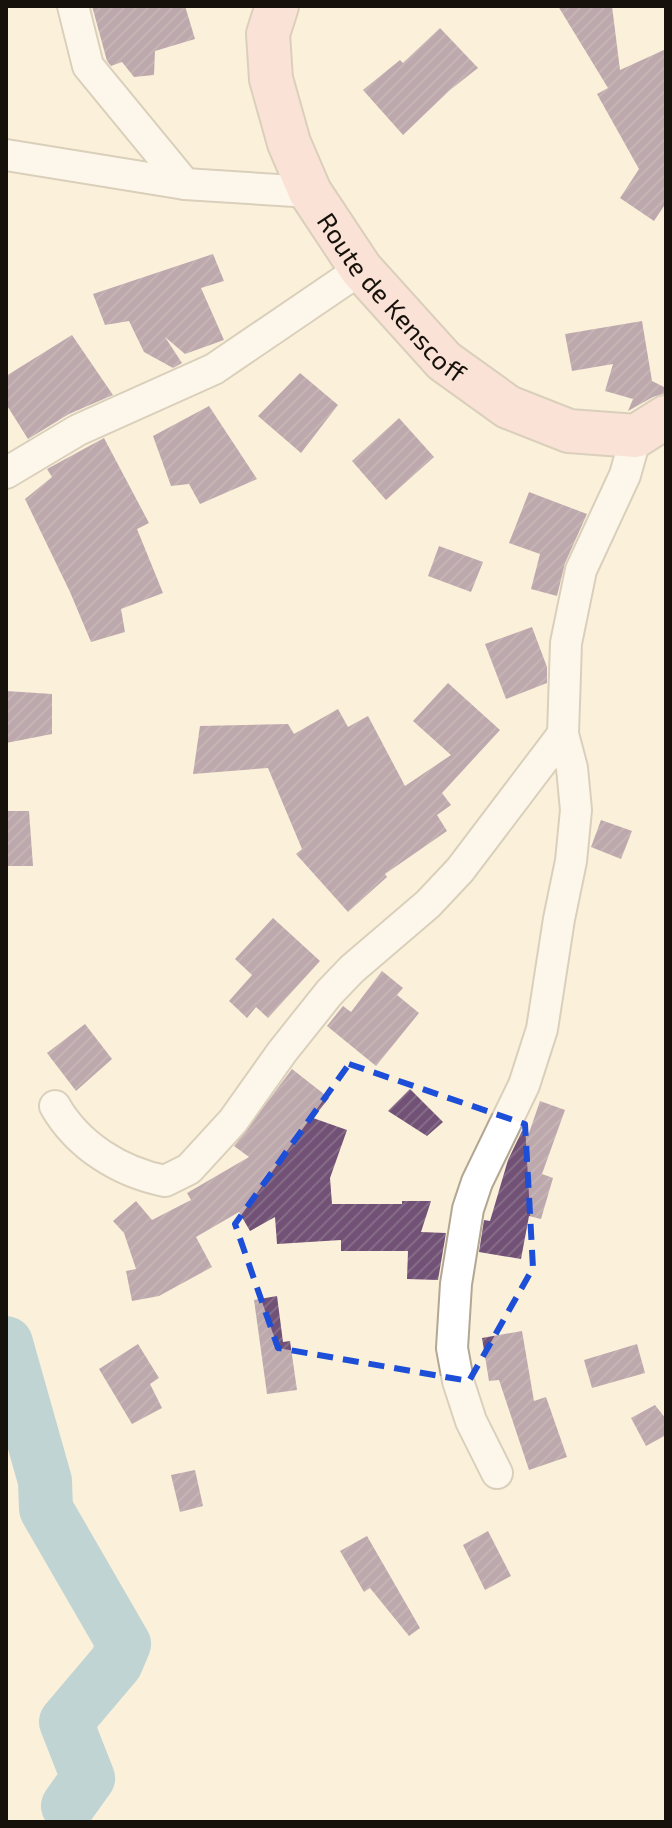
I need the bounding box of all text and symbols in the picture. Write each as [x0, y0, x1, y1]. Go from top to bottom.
street label: Route de Kenscoff [312, 206, 473, 388]

